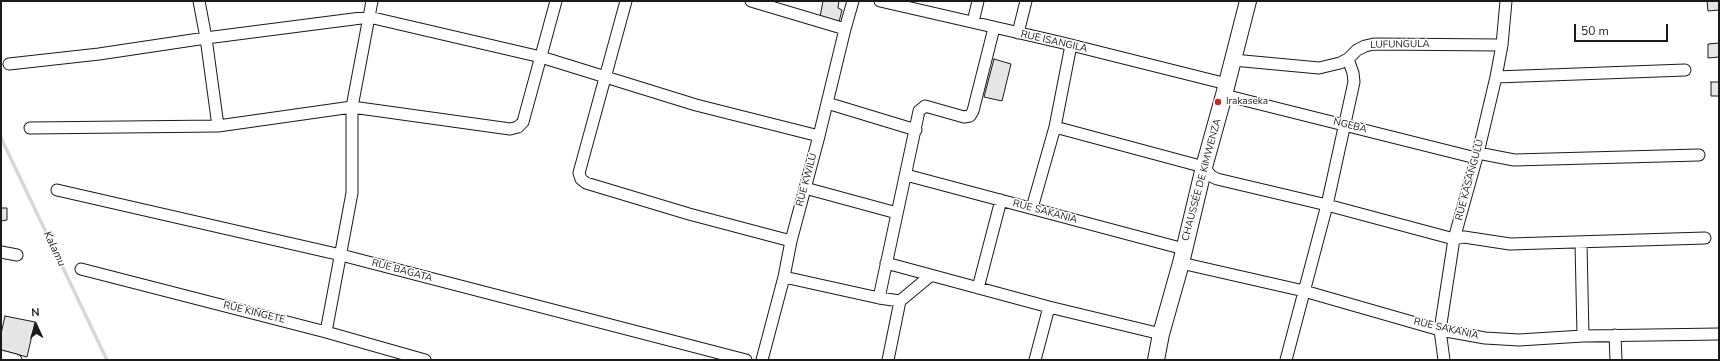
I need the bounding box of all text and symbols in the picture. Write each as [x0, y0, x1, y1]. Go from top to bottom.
scale bar [1576, 16, 1670, 42]
text: 50 m [1581, 23, 1609, 39]
street label: RUE ISANGILA [1019, 28, 1089, 56]
street label: LUFUNGULA [1370, 38, 1430, 52]
place label: Irakaseka [1226, 96, 1268, 108]
marker: Irakaseka [1213, 97, 1223, 107]
street label: NGEBA [1332, 116, 1368, 136]
street label: CHAUSSÉE DE KIMWENZA [1180, 118, 1224, 242]
street label: RUE KASANGULU [1453, 138, 1487, 222]
street label: RUE KWILU [794, 152, 820, 208]
street label: RUE SAKANIA [1011, 198, 1079, 226]
water label: Kalamu [40, 229, 68, 269]
street label: RUE BAGATA [370, 257, 434, 285]
street label: RUE KINGETE [222, 300, 286, 326]
north arrow [16, 305, 56, 345]
text: N [31, 305, 40, 320]
street label: RUE SAKANIA [1412, 316, 1480, 342]

